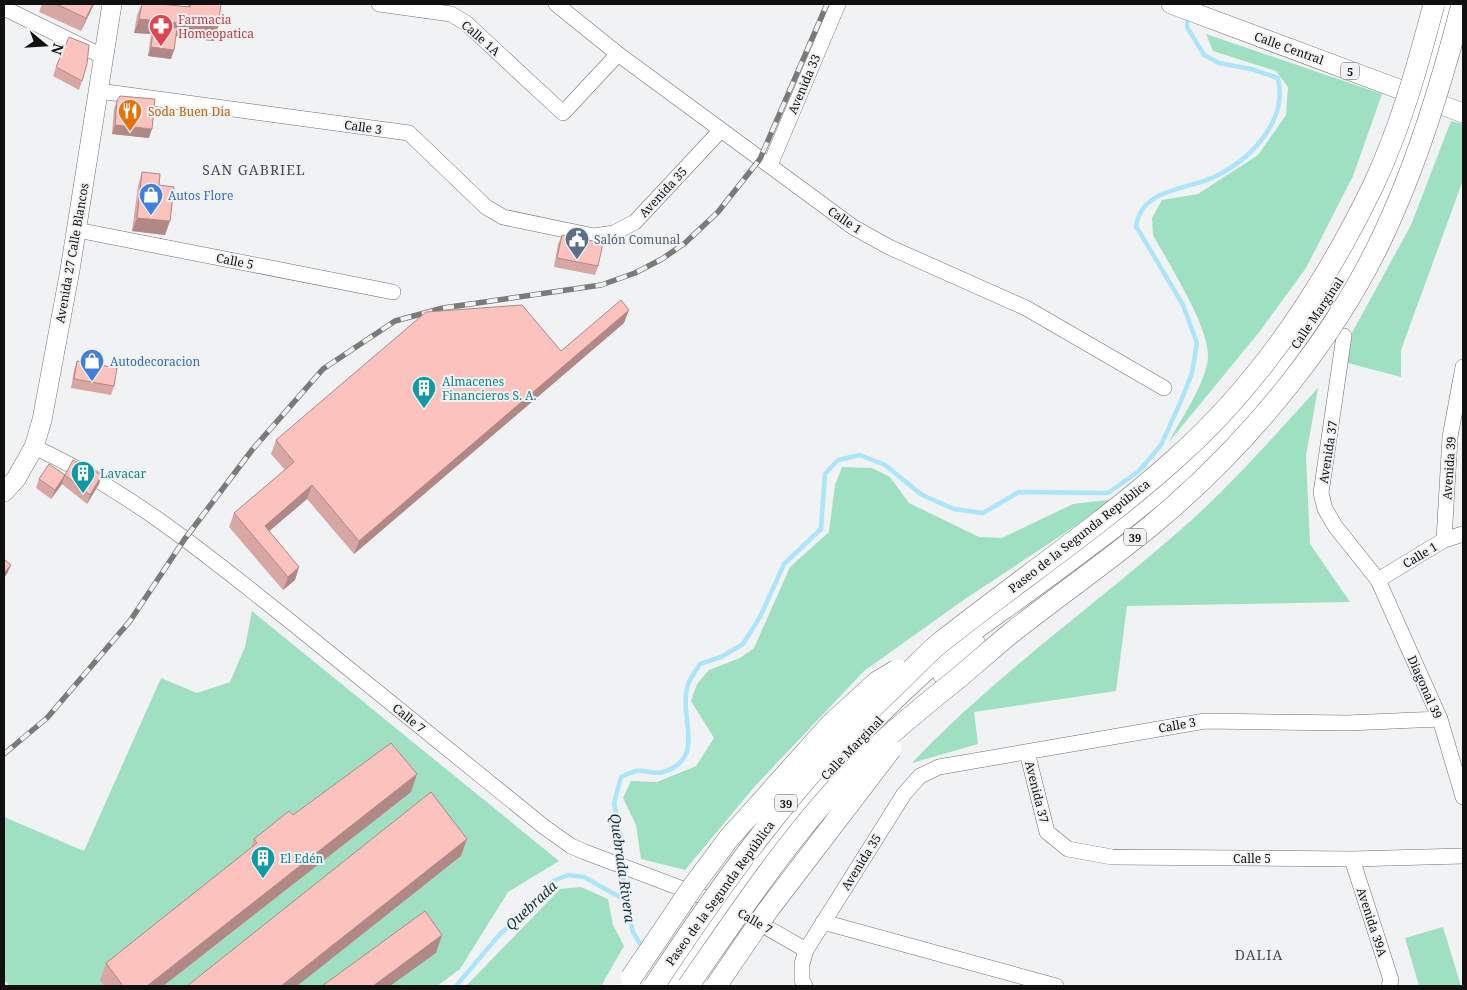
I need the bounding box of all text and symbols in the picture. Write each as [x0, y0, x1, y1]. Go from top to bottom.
place label: Farmacia Homeopatica [178, 11, 254, 42]
pharmacy icon: Farmacia Homeopatica [148, 13, 174, 47]
street label: Calle 1A [458, 16, 504, 60]
north arrow [20, 20, 70, 70]
street label: Calle Central [1252, 28, 1326, 69]
text: N [47, 41, 69, 57]
street label: Avenida 33 [784, 51, 824, 116]
road number: 5 [1341, 62, 1359, 80]
restaurant icon: Soda Buen Dia [117, 98, 143, 132]
place label: Soda Buen Dia [148, 103, 231, 120]
street label: Calle 3 [343, 116, 383, 138]
district label: SAN GABRIEL [202, 160, 306, 179]
street label: Avenida 35 [635, 163, 691, 221]
street label: Avenida 27 Calle Blancos [51, 182, 93, 324]
shop icon: Autos Flore [138, 182, 164, 216]
place label: Autos Flore [168, 187, 233, 204]
street label: Calle 1 [825, 202, 865, 238]
public building icon: Salón Comunal [564, 226, 590, 260]
place label: Salón Comunal [594, 231, 681, 248]
street label: Calle 5 [215, 249, 255, 273]
street label: Calle Marginal [1287, 273, 1347, 352]
shop icon: Autodecoracion [79, 348, 105, 382]
place label: Autodecoracion [110, 353, 200, 370]
place label: Almacenes Financieros S. A. [442, 373, 537, 404]
building icon: Almacenes Financieros S. A. [411, 375, 437, 409]
street label: Avenida 37 [1315, 419, 1341, 485]
street label: Avenida 39 [1438, 436, 1460, 500]
building icon: Lavacar [70, 460, 96, 494]
place label: Lavacar [100, 465, 147, 482]
street label: Paseo de la Segunda República [1005, 475, 1153, 597]
road number: 39 [1124, 528, 1146, 546]
street label: Calle 1 [1399, 538, 1441, 572]
street label: Diagonal 39 [1404, 653, 1446, 721]
street label: Calle 7 [389, 699, 429, 737]
street label: Calle Marginal [817, 712, 887, 784]
street label: Calle 3 [1157, 713, 1197, 737]
street label: Avenida 37 [1021, 759, 1053, 825]
road number: 39 [775, 794, 797, 811]
water label: Quebrada Rivera [606, 812, 640, 925]
street label: Paseo de la Segunda República [662, 817, 779, 969]
street label: Avenida 35 [837, 831, 885, 893]
building icon: El Edén [250, 845, 276, 879]
place label: El Edén [280, 850, 324, 867]
street label: Calle 5 [1233, 850, 1271, 867]
water label: Quebrada [501, 876, 562, 934]
street label: Avenida 39A [1353, 885, 1391, 959]
street label: Calle 7 [734, 904, 776, 938]
district label: DALIA [1235, 945, 1283, 964]

